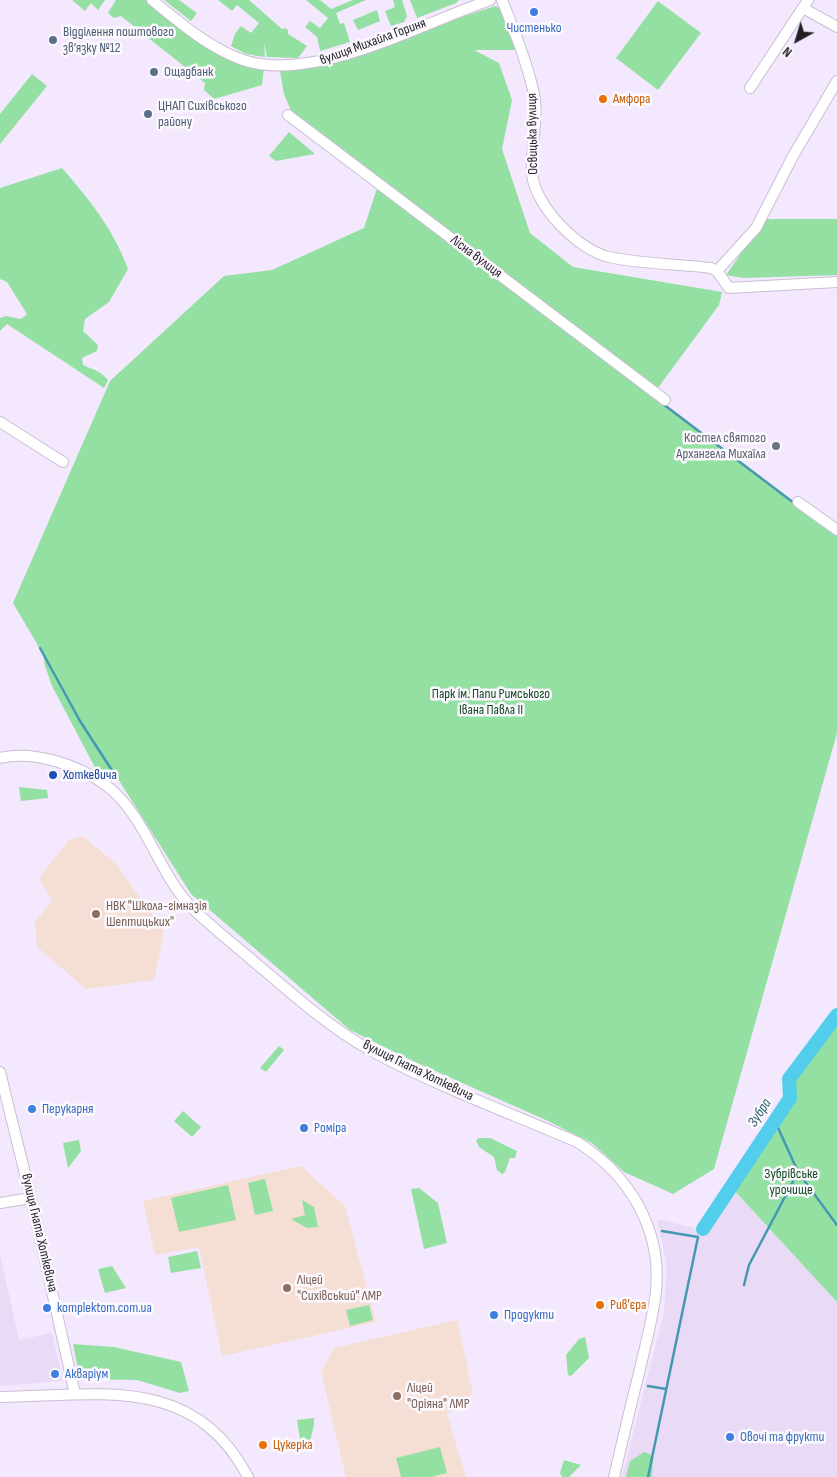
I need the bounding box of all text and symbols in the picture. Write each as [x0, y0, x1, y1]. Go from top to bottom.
marker: Чистенько [528, 6, 540, 18]
street label: вулиця Михайла Гориня [318, 15, 428, 69]
north arrow [772, 15, 822, 65]
place label: Чистенько [506, 20, 562, 36]
place label: Відділення поштового зв’язку №12 [63, 24, 174, 56]
marker: Відділення поштового зв’язку №12 [47, 34, 59, 46]
text: N [779, 43, 796, 61]
place label: Ощадбанк [164, 64, 213, 80]
marker: Ощадбанк [148, 66, 160, 78]
place label: Амфора [613, 91, 650, 107]
street label: Освицька вулиця [524, 93, 542, 175]
marker: Амфора [597, 93, 609, 105]
place label: ЦНАП Сихівського району [158, 98, 247, 130]
marker: ЦНАП Сихівського району [142, 108, 154, 120]
street label: Лісна вулиця [447, 232, 505, 282]
place label: Костел святого Архангела Михаїла [676, 430, 766, 462]
marker: Костел святого Архангела Михаїла [770, 440, 782, 452]
park label: Парк ім. Папи Римського Івана Павла ІІ [432, 686, 550, 719]
place label: Хоткевича [63, 767, 117, 783]
marker: Хоткевича [47, 769, 59, 781]
place label: НВК "Школа-гімназія Шептицьких" [106, 898, 207, 930]
marker: НВК "Школа-гімназія Шептицьких" [90, 908, 102, 920]
street label: вулиця Гната Хоткевича [360, 1037, 476, 1105]
water label: Зубра [744, 1095, 776, 1131]
place label: Перукарня [42, 1101, 94, 1117]
marker: Перукарня [26, 1103, 38, 1115]
place label: Роміра [314, 1120, 346, 1136]
marker: Роміра [298, 1122, 310, 1134]
park label: Зубрівське урочище [764, 1166, 818, 1198]
street label: вулиця Гната Хоткевича [17, 1172, 61, 1294]
place label: Ліцей "Сихівський" ЛМР [297, 1272, 382, 1304]
marker: Ліцей "Сихівський" ЛМР [281, 1282, 293, 1294]
place label: Рив'єра [610, 1297, 646, 1313]
marker: Рив'єра [594, 1299, 606, 1311]
place label: komplektom.com.ua [57, 1300, 152, 1316]
marker: komplektom.com.ua [41, 1302, 53, 1314]
place label: Продукти [504, 1307, 554, 1323]
marker: Продукти [488, 1309, 500, 1321]
place label: Акваріум [65, 1366, 108, 1382]
marker: Акваріум [49, 1368, 61, 1380]
place label: Ліцей "Оріяна" ЛМР [407, 1380, 470, 1412]
marker: Ліцей "Оріяна" ЛМР [391, 1390, 403, 1402]
place label: Овочі та фрукти [740, 1429, 824, 1445]
marker: Овочі та фрукти [724, 1431, 736, 1443]
place label: Цукерка [273, 1437, 313, 1453]
marker: Цукерка [257, 1439, 269, 1451]

